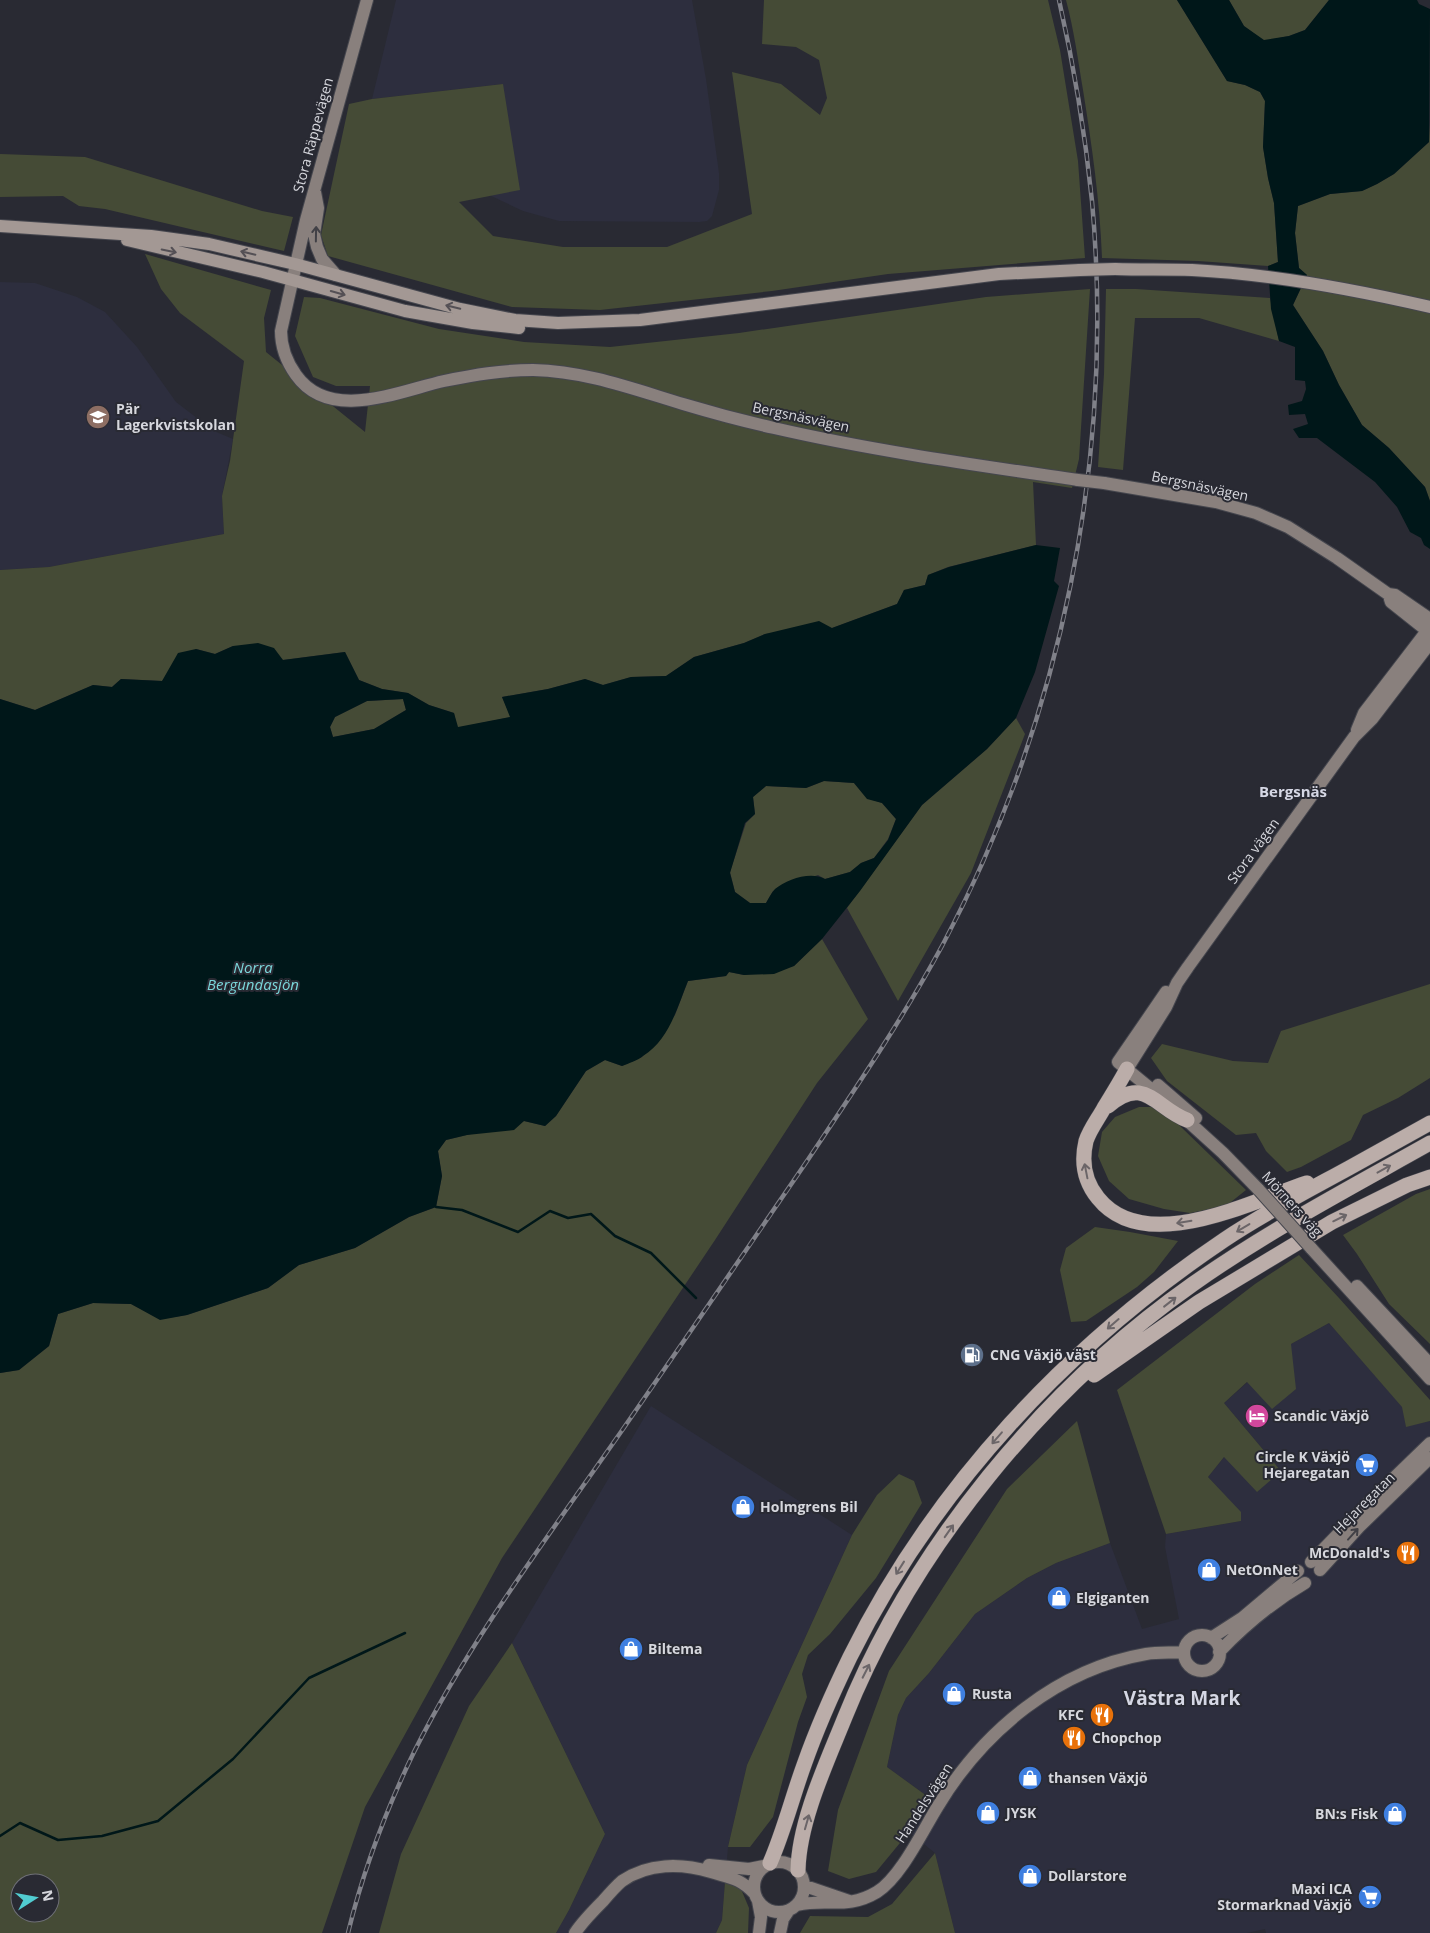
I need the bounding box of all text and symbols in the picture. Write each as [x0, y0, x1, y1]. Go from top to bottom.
street label: Stora Räppevägen [288, 75, 337, 195]
one-way arrow [311, 226, 321, 242]
one-way arrow [161, 247, 177, 256]
one-way arrow [240, 248, 256, 257]
one-way arrow [330, 288, 346, 298]
one-way arrow [446, 302, 462, 311]
street label: Bergsnäsvägen [751, 397, 851, 436]
place label: Pär Lagerkvistskolan [116, 399, 235, 434]
school or university icon: Pär Lagerkvistskolan [85, 404, 111, 430]
street label: Bergsnäsvägen [1150, 466, 1250, 505]
district label: Bergsnäs [1259, 781, 1327, 801]
street label: Stora vägen [1222, 814, 1283, 887]
water label: Norra Bergundasjön [207, 957, 299, 994]
one-way arrow [1080, 1164, 1090, 1180]
one-way arrow [1376, 1164, 1391, 1174]
street label: Mörners väg [1258, 1167, 1327, 1241]
one-way arrow [1332, 1213, 1347, 1222]
one-way arrow [1176, 1217, 1192, 1227]
one-way arrow [1237, 1223, 1251, 1233]
one-way arrow [1163, 1296, 1176, 1307]
one-way arrow [1106, 1318, 1119, 1330]
fuel station icon: CNG Växjö väst [959, 1342, 985, 1368]
place label: CNG Växjö väst [990, 1345, 1096, 1364]
hotel icon: Scandic Växjö [1244, 1403, 1270, 1429]
place label: Scandic Växjö [1274, 1406, 1369, 1425]
one-way arrow [992, 1431, 1003, 1444]
place label: Circle K Växjö Hejaregatan [1256, 1447, 1350, 1482]
supermarket icon: Circle K Växjö Hejaregatan [1354, 1452, 1380, 1478]
street label: Hejaregatan [1329, 1468, 1399, 1538]
shop icon: Holmgrens Bil [730, 1494, 756, 1520]
place label: Holmgrens Bil [760, 1497, 858, 1516]
one-way arrow [944, 1524, 954, 1538]
one-way arrow [1347, 1528, 1359, 1541]
restaurant icon: McDonald's [1395, 1540, 1421, 1566]
place label: McDonald's [1309, 1543, 1390, 1562]
shop icon: NetOnNet [1196, 1557, 1222, 1583]
place label: NetOnNet [1226, 1560, 1298, 1579]
one-way arrow [895, 1561, 905, 1575]
shop icon: Elgiganten [1046, 1585, 1072, 1611]
place label: Elgiganten [1076, 1588, 1149, 1607]
shop icon: Biltema [618, 1636, 644, 1662]
place label: Biltema [648, 1639, 703, 1658]
one-way arrow [861, 1663, 871, 1678]
shop icon: Rusta [941, 1681, 967, 1707]
place label: Rusta [972, 1684, 1012, 1703]
district label: Västra Mark [1124, 1685, 1240, 1711]
restaurant icon: KFC [1089, 1702, 1115, 1728]
place label: KFC [1058, 1705, 1084, 1724]
restaurant icon: Chopchop [1061, 1725, 1087, 1751]
place label: Chopchop [1092, 1728, 1162, 1747]
street label: Handelsvägen [891, 1759, 957, 1847]
shop icon: thansen Växjö [1017, 1765, 1043, 1791]
place label: thansen Växjö [1048, 1768, 1148, 1787]
shop icon: JYSK [975, 1800, 1001, 1826]
shop icon: BN:s Fisk [1382, 1801, 1408, 1827]
place label: JYSK [1004, 1803, 1037, 1822]
place label: BN:s Fisk [1315, 1804, 1378, 1823]
one-way arrow [802, 1814, 812, 1830]
shop icon: Dollarstore [1017, 1863, 1043, 1889]
place label: Dollarstore [1048, 1866, 1127, 1885]
north arrow [10, 1873, 60, 1923]
place label: Maxi ICA Stormarknad Växjö [1217, 1879, 1352, 1914]
supermarket icon: Maxi ICA Stormarknad Växjö [1357, 1884, 1383, 1910]
text: N [38, 1888, 59, 1903]

